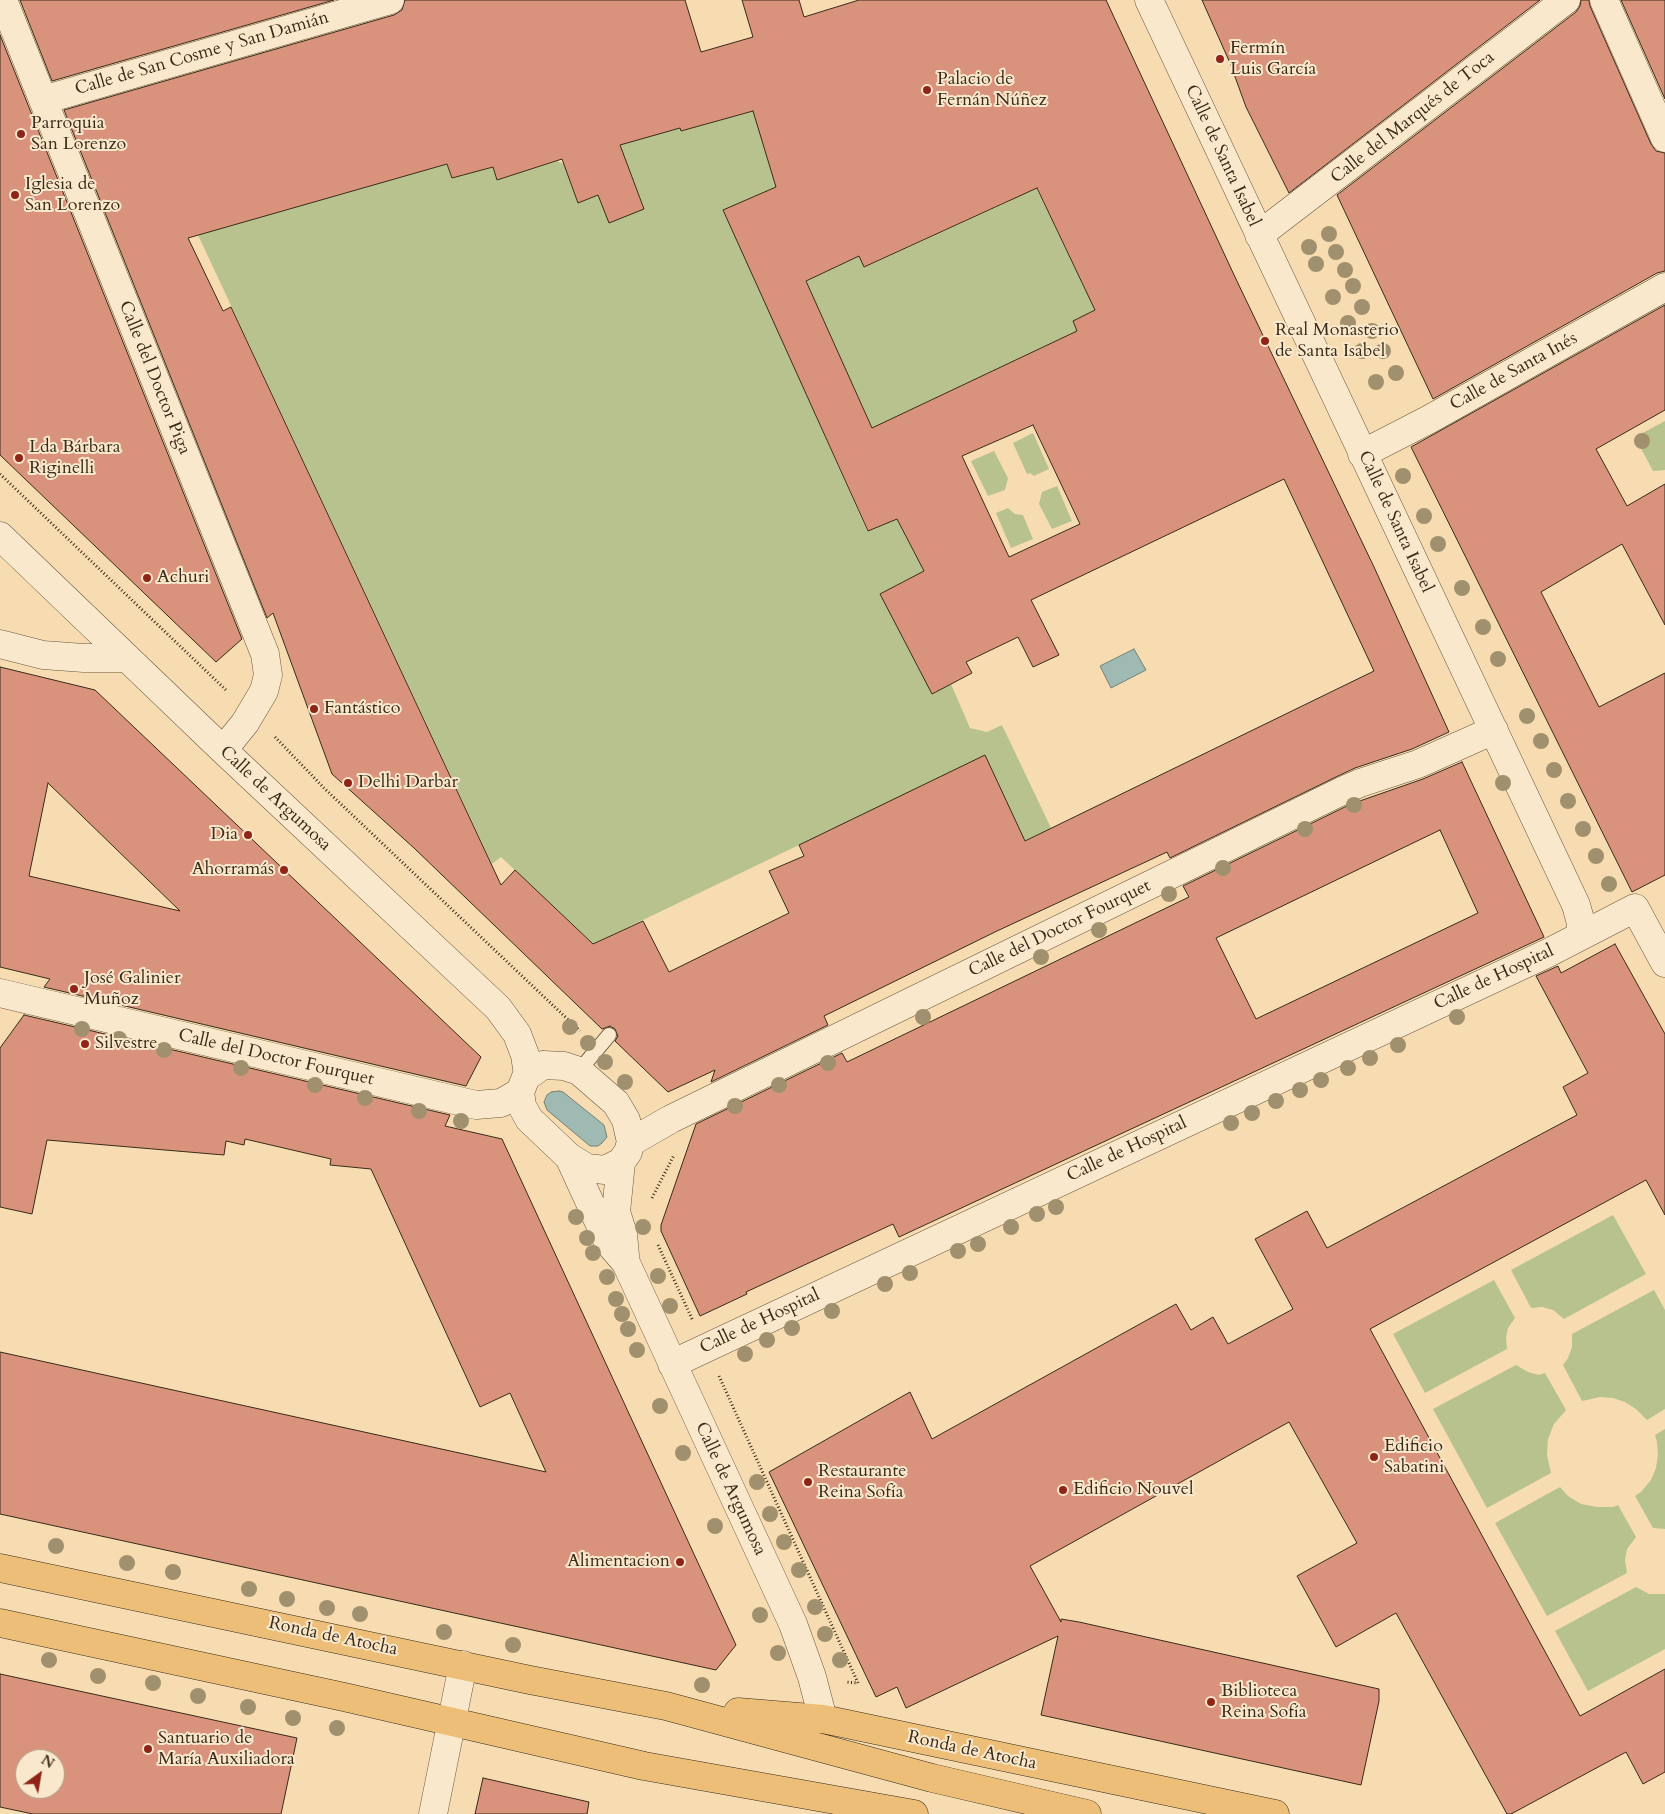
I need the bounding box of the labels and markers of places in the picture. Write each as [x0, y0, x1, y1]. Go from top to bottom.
place label: Fermín Luis García [1230, 38, 1316, 80]
marker: Fermín Luis García [1214, 53, 1226, 65]
place label: Palacio de Fernán Núñez [937, 69, 1047, 112]
marker: Palacio de Fernán Núñez [921, 84, 933, 96]
place label: Parroquia San Lorenzo [31, 113, 126, 156]
marker: Parroquia San Lorenzo [15, 128, 27, 140]
place label: Iglesia de San Lorenzo [25, 174, 120, 216]
marker: Iglesia de San Lorenzo [9, 189, 21, 201]
place label: Real Monasterio de Santa Isabel [1275, 320, 1399, 362]
marker: Real Monasterio de Santa Isabel [1259, 335, 1271, 347]
place label: Lda Bárbara Riginelli [29, 437, 120, 479]
marker: Lda Bárbara Riginelli [13, 452, 25, 464]
place label: Achuri [157, 567, 209, 589]
marker: Achuri [141, 572, 153, 584]
place label: Fantástico [324, 698, 400, 720]
marker: Fantástico [308, 703, 320, 715]
place label: Delhi Darbar [358, 772, 458, 794]
marker: Delhi Darbar [342, 777, 354, 789]
place label: Dia [211, 824, 238, 846]
marker: Dia [242, 829, 254, 841]
place label: Ahorramás [192, 859, 274, 881]
marker: Ahorramás [278, 864, 290, 876]
place label: José Galinier Muñoz [84, 968, 181, 1011]
marker: José Galinier Muñoz [68, 983, 80, 995]
place label: Silvestre [95, 1033, 157, 1055]
marker: Silvestre [79, 1038, 91, 1050]
place label: Edificio Sabatini [1384, 1436, 1444, 1478]
marker: Edificio Sabatini [1368, 1451, 1380, 1463]
place label: Restaurante Reina Sofía [818, 1461, 906, 1504]
marker: Restaurante Reina Sofía [802, 1476, 814, 1488]
place label: Edificio Nouvel [1073, 1479, 1194, 1501]
marker: Edificio Nouvel [1057, 1484, 1069, 1496]
place label: Alimentacion [567, 1551, 670, 1573]
marker: Alimentacion [674, 1556, 686, 1568]
place label: Biblioteca Reina Sofía [1221, 1681, 1307, 1724]
marker: Biblioteca Reina Sofía [1205, 1696, 1217, 1708]
place label: Santuario de María Auxiliadora [158, 1728, 295, 1770]
marker: Santuario de María Auxiliadora [142, 1743, 154, 1755]

